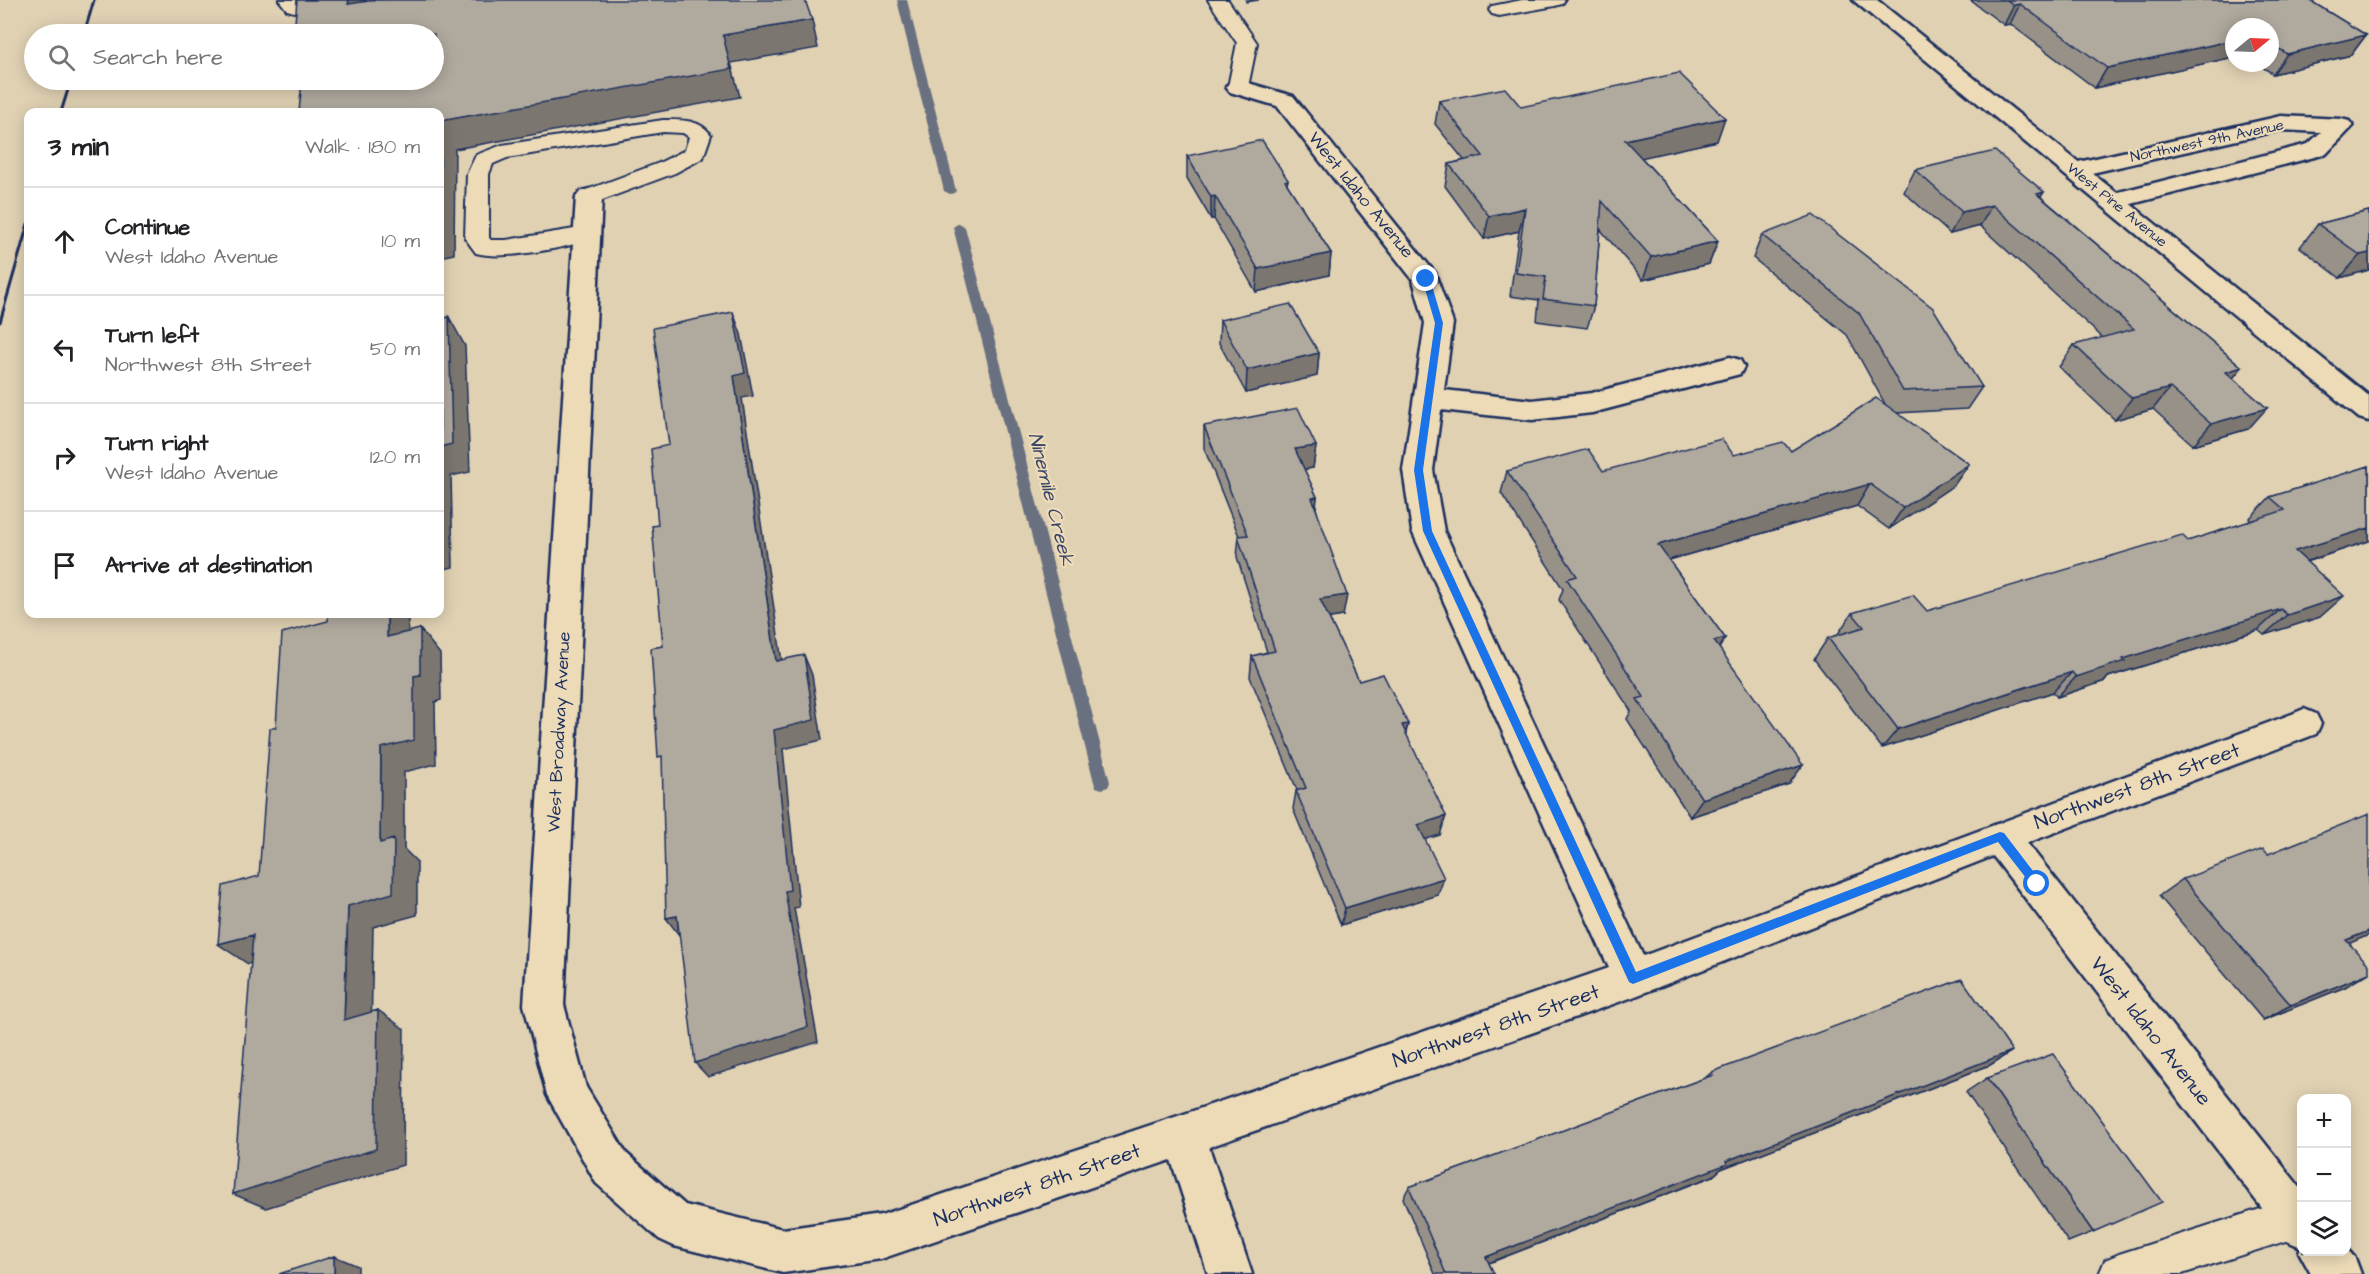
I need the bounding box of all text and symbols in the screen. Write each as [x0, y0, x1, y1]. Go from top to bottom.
north arrow [2225, 18, 2279, 72]
search box [24, 24, 444, 90]
icon: search [45, 41, 78, 74]
text: Search here [93, 42, 223, 73]
street label: Northwest 9th Avenue [2128, 114, 2286, 168]
street label: West Idaho Avenue [1302, 127, 1420, 264]
text: 3 min [48, 129, 109, 165]
text: Walk · 180 m [305, 133, 420, 161]
street label: West Pine Avenue [2062, 158, 2172, 252]
text: Continue [105, 212, 190, 243]
icon: ahead [48, 225, 81, 258]
text: 10 m [381, 227, 420, 255]
text: West Idaho Avenue [105, 243, 278, 271]
route end [1412, 265, 1438, 291]
text: Turn left [105, 320, 199, 351]
icon: left [48, 333, 81, 366]
text: 50 m [370, 335, 420, 363]
text: Northwest 8th Street [105, 351, 312, 379]
text: Turn right [105, 428, 208, 459]
water label: Ninemile Creek [1021, 430, 1081, 569]
icon: right [48, 441, 81, 474]
text: 120 m [370, 443, 420, 471]
text: West Idaho Avenue [105, 459, 278, 487]
icon: arrive [48, 549, 81, 582]
text: Arrive at destination [105, 550, 312, 581]
street label: West Broadway Avenue [541, 631, 578, 833]
street label: Northwest 8th Street [2030, 735, 2244, 837]
route start [2023, 870, 2049, 896]
street label: West Idaho Avenue [2084, 950, 2218, 1112]
street label: Northwest 8th Street [1389, 977, 1604, 1075]
map controls [2297, 1094, 2351, 1256]
button: + [2297, 1094, 2351, 1148]
street label: Northwest 8th Street [930, 1136, 1145, 1234]
button: − [2297, 1148, 2351, 1202]
button: layers [2297, 1202, 2351, 1256]

